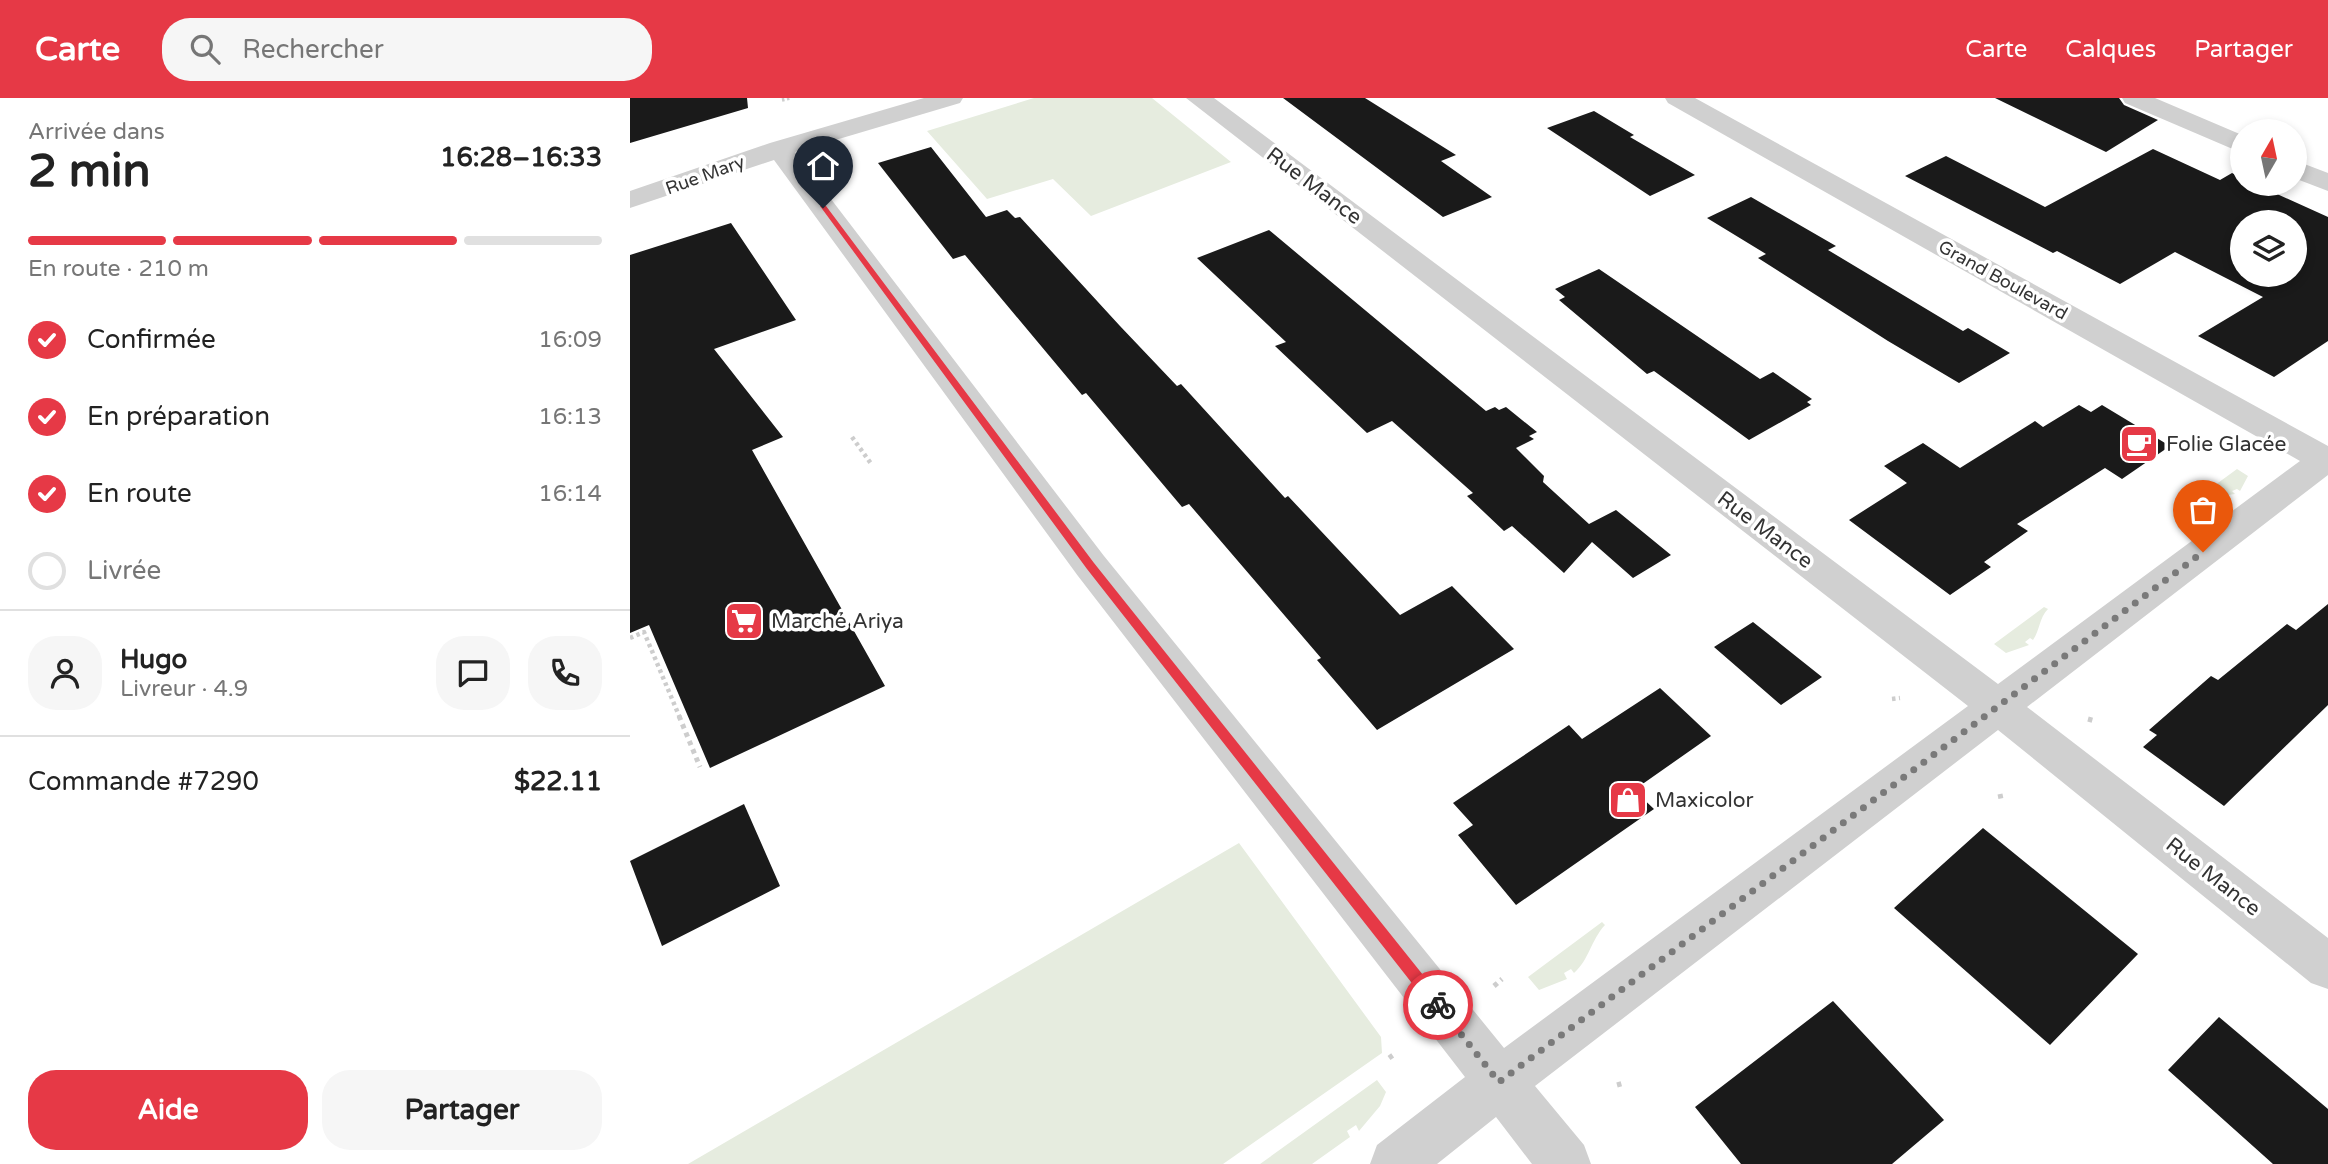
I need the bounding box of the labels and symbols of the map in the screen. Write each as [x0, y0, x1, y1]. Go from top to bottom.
north arrow [2230, 119, 2306, 196]
pin [793, 136, 853, 208]
street label: Rue Mance [1261, 142, 1367, 230]
street label: Rue Mary [662, 150, 748, 199]
street label: Grand Boulevard [1935, 235, 2071, 325]
cafe icon: Folie Glacée [2118, 423, 2160, 465]
place label: Folie Glacée [2166, 432, 2286, 457]
pin [2173, 480, 2233, 552]
street label: Rue Mance [1712, 486, 1818, 574]
supermarket icon: Marché Ariya [723, 600, 765, 642]
place label: Marché Ariya [771, 609, 904, 634]
shop icon: Maxicolor [1607, 779, 1649, 821]
place label: Maxicolor [1655, 788, 1754, 813]
street label: Rue Mance [2161, 832, 2265, 922]
courier [1403, 970, 1473, 1040]

